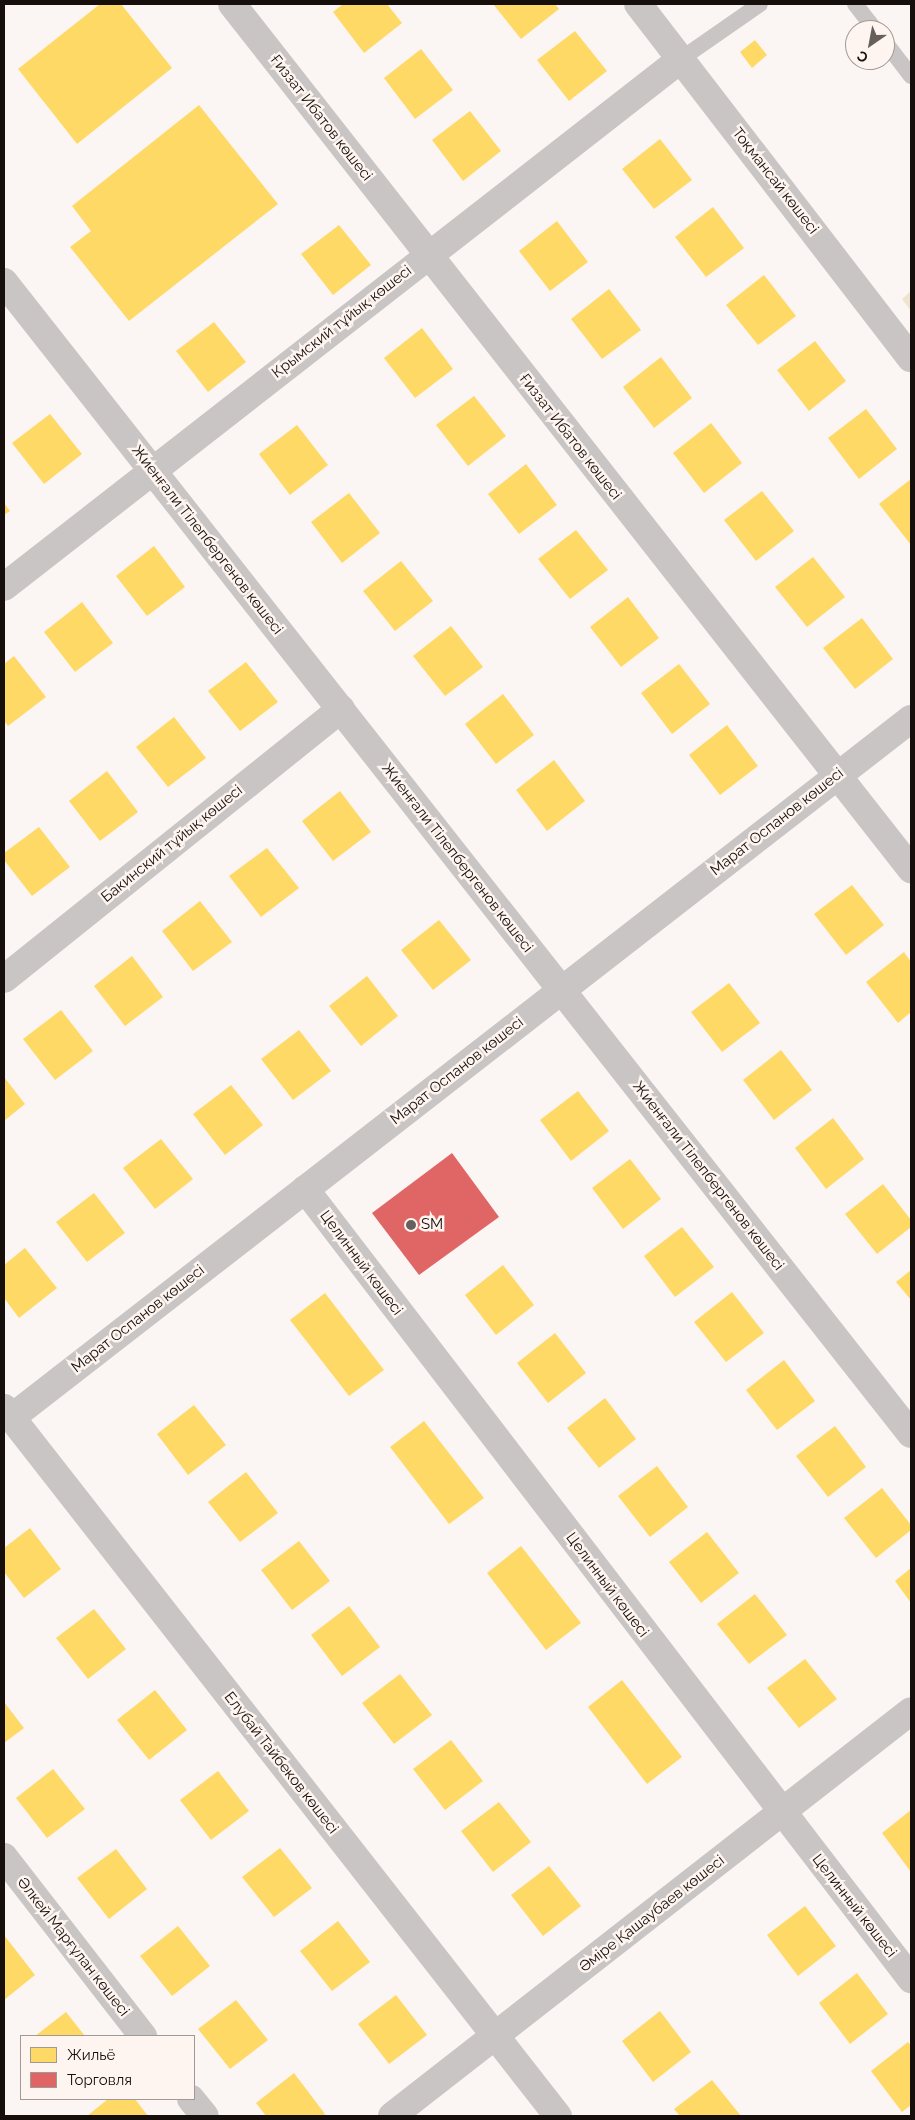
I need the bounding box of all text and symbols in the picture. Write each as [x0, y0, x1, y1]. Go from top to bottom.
north arrow [845, 20, 895, 70]
text: С [854, 47, 871, 66]
street label: Ғиззат Ибатов көшесі [266, 51, 376, 185]
street label: Тоқмансай көшесі [728, 124, 822, 238]
street label: Крымский тұйық көшесі [269, 262, 415, 382]
street label: Ғиззат Ибатов көшесі [515, 370, 625, 504]
street label: Жиенғали Тілепбергенов көшесі [127, 442, 287, 638]
street label: Жиенғали Тілепбергенов көшесі [377, 760, 537, 956]
street label: Марат Оспанов көшесі [707, 764, 847, 880]
street label: Бакинский тұйық көшесі [98, 782, 246, 906]
street label: Марат Оспанов көшесі [387, 1013, 527, 1129]
street label: Жиенғали Тілепбергенов көшесі [628, 1078, 788, 1274]
street label: Целинный көшесі [316, 1207, 406, 1319]
place label: SM [421, 1216, 443, 1234]
marker: SM [405, 1219, 417, 1231]
street label: Марат Оспанов көшесі [68, 1261, 208, 1377]
street label: Целинный көшесі [562, 1529, 652, 1641]
street label: Елубай Тайбеков көшесі [220, 1688, 342, 1838]
street label: Целинный көшесі [808, 1851, 900, 1961]
street label: Әміре Қашаубаев көшесі [576, 1852, 728, 1976]
street label: Әлкей Марғұлан көшесі [13, 1874, 133, 2020]
legend [20, 2035, 195, 2100]
text: Жильё [67, 2046, 115, 2064]
text: Торговля [67, 2071, 132, 2089]

